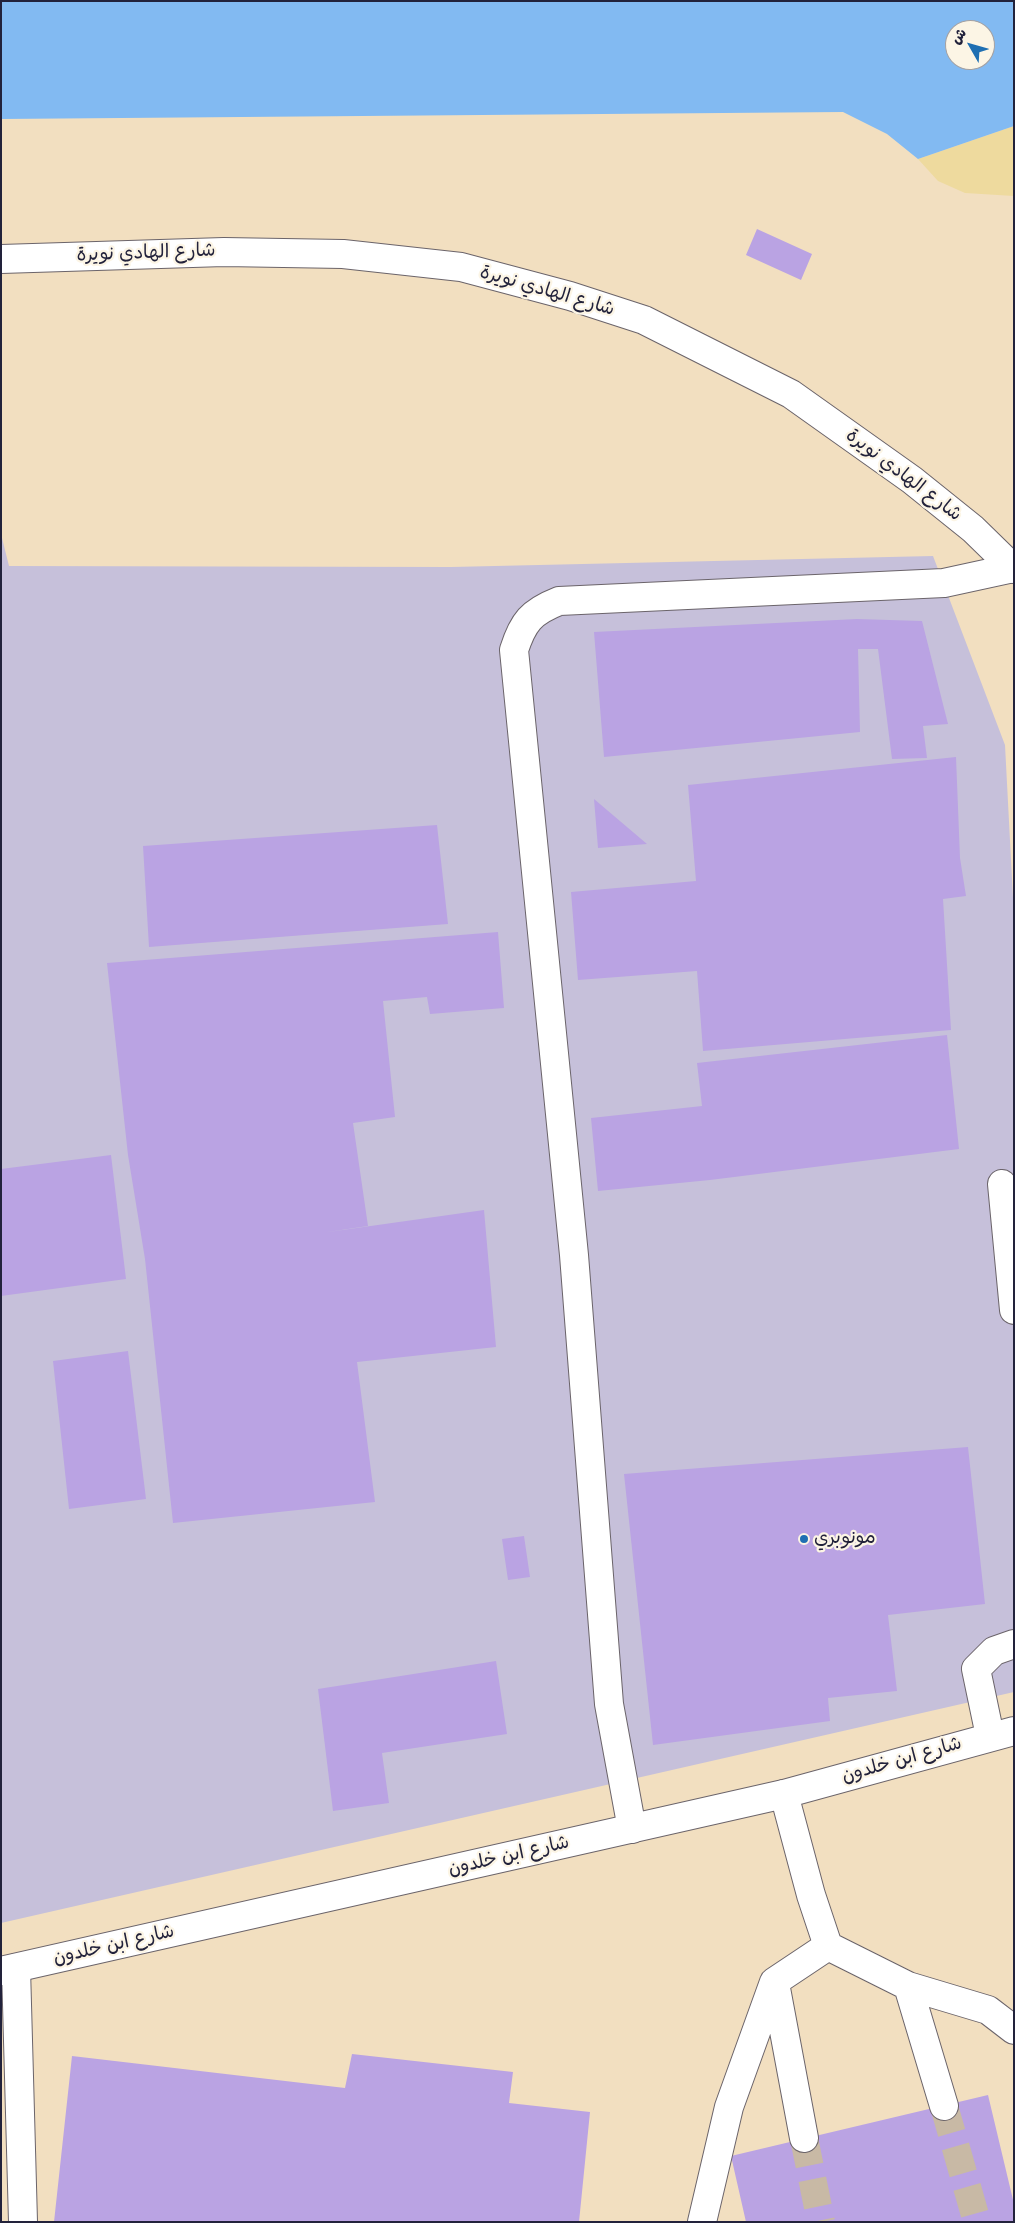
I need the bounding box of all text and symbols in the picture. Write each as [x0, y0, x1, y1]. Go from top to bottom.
north arrow [945, 20, 995, 70]
text: ش [947, 25, 971, 48]
street label: شارع الهادي نويرة [76, 240, 216, 268]
street label: شارع الهادي نويرة [477, 262, 617, 322]
street label: شارع الهادي نويرة [841, 425, 965, 527]
place label: مونوبري [814, 1528, 876, 1550]
marker: مونوبري [798, 1533, 810, 1545]
street label: شارع ابن خلدون [839, 1733, 965, 1789]
street label: شارع ابن خلدون [446, 1832, 572, 1882]
street label: شارع ابن خلدون [51, 1921, 177, 1971]

